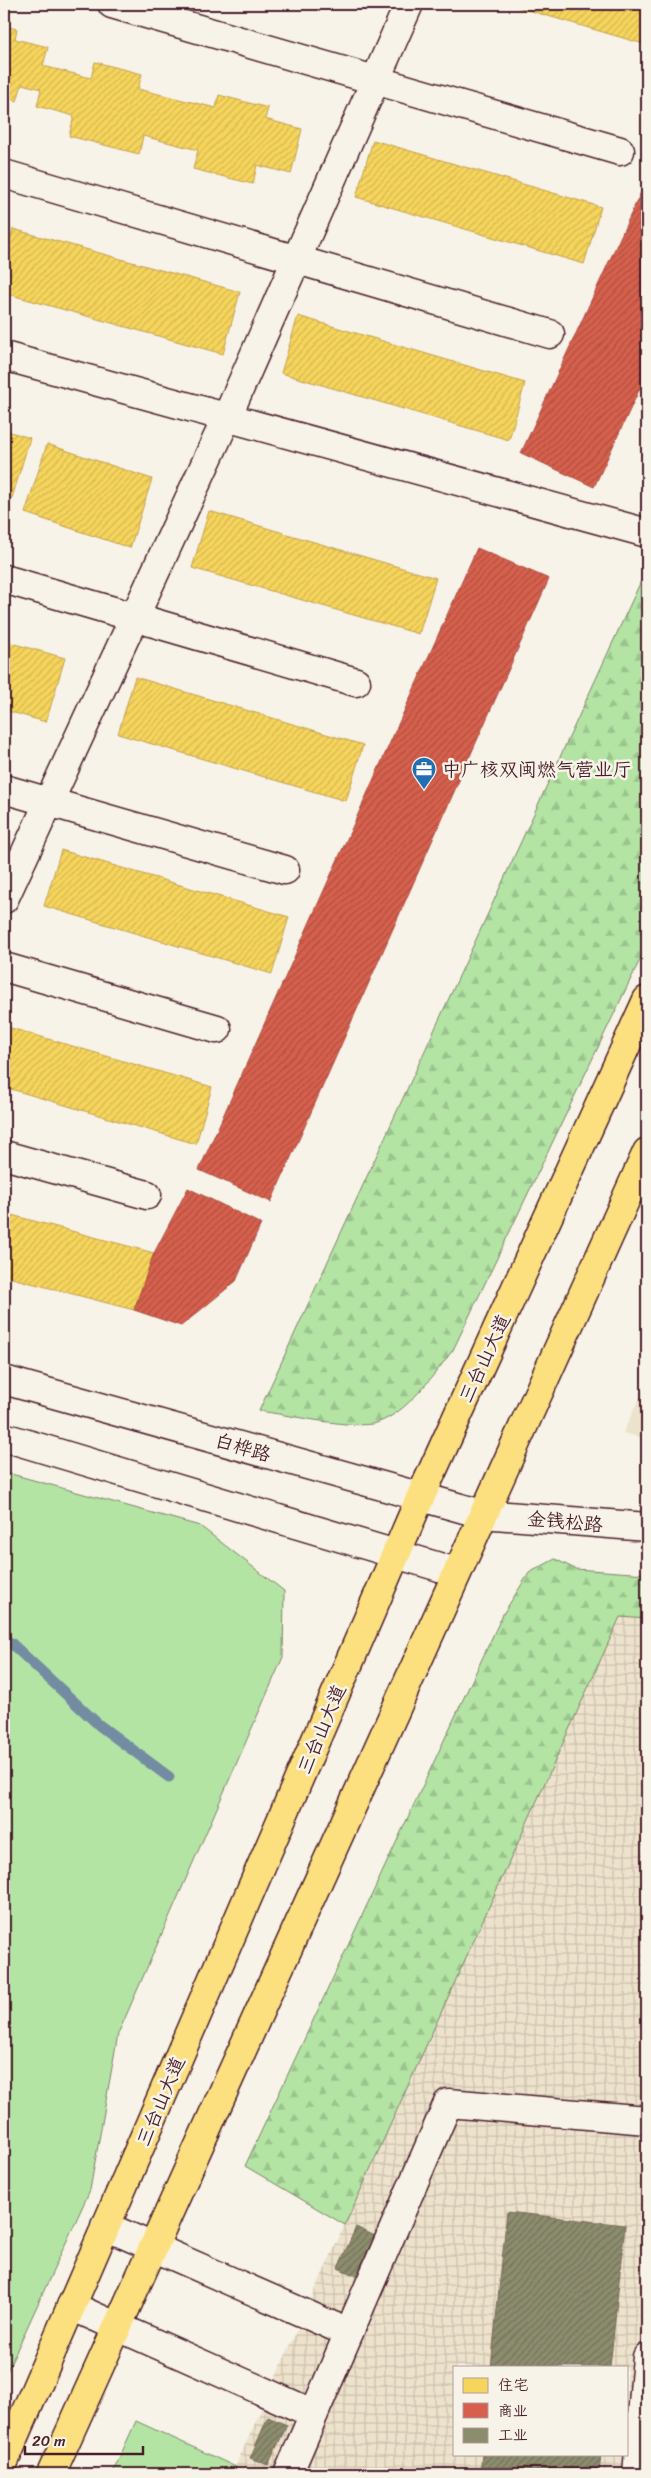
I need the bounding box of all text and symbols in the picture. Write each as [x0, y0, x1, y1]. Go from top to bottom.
place label: 中广核双闽燃气营业厅 [442, 753, 632, 786]
office icon: 中广核双闽燃气营业厅 [411, 756, 437, 790]
street label: 三台山大道 [449, 1308, 519, 1408]
street label: 白桦路 [211, 1424, 275, 1471]
street label: 金钱松路 [526, 1502, 604, 1541]
street label: 三台山大道 [288, 1679, 355, 1779]
street label: 三台山大道 [127, 2051, 194, 2151]
legend [453, 2366, 628, 2456]
text: 住宅 [498, 2372, 528, 2398]
text: 商业 [498, 2398, 528, 2424]
text: 工业 [498, 2422, 528, 2448]
scale bar [25, 2423, 142, 2455]
text: 20 m [32, 2428, 66, 2454]

